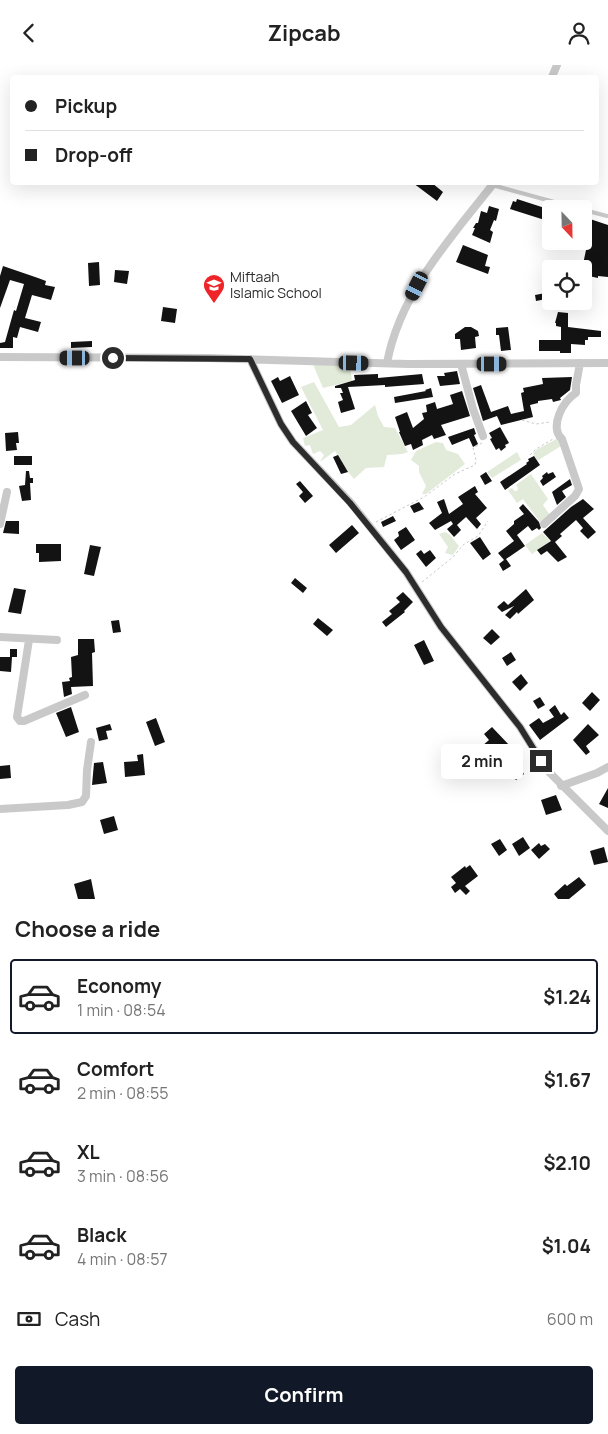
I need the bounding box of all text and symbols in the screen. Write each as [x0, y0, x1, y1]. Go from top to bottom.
text: Zipcab [267, 18, 341, 48]
icon: back [15, 19, 43, 47]
icon: person [565, 19, 593, 47]
text: Pickup [55, 93, 117, 119]
text: Drop-off [55, 142, 132, 168]
north arrow [542, 200, 592, 250]
map controls [542, 200, 592, 310]
button: locate [542, 260, 592, 310]
place label: Miftaah Islamic School [230, 267, 322, 302]
car [403, 269, 430, 303]
school or university icon: Miftaah Islamic School [202, 273, 226, 304]
route start [102, 347, 124, 369]
car [60, 351, 90, 366]
car [338, 355, 369, 371]
car [477, 357, 507, 372]
callout: 2 min [441, 743, 524, 779]
text: 2 min [461, 750, 503, 772]
route end [530, 750, 552, 772]
text: Choose a ride [15, 914, 160, 944]
text: Economy [77, 973, 161, 999]
icon: car [17, 974, 62, 1019]
text: $1.24 [543, 984, 591, 1010]
text: 1 min · 08:54 [77, 999, 166, 1021]
text: Comfort [77, 1056, 154, 1082]
icon: car [17, 1057, 62, 1102]
text: $1.67 [544, 1067, 591, 1093]
text: 2 min · 08:55 [77, 1082, 168, 1104]
text: XL [77, 1139, 100, 1165]
icon: car [17, 1140, 62, 1185]
text: $2.10 [543, 1150, 591, 1176]
text: 3 min · 08:56 [77, 1165, 169, 1187]
text: Black [77, 1222, 126, 1248]
icon: car [17, 1223, 62, 1268]
text: $1.04 [542, 1233, 591, 1259]
text: 4 min · 08:57 [77, 1248, 168, 1270]
icon: cash [15, 1305, 43, 1333]
text: Cash [55, 1306, 100, 1332]
text: 600 m [547, 1308, 593, 1330]
button: Confirm [15, 1366, 593, 1424]

